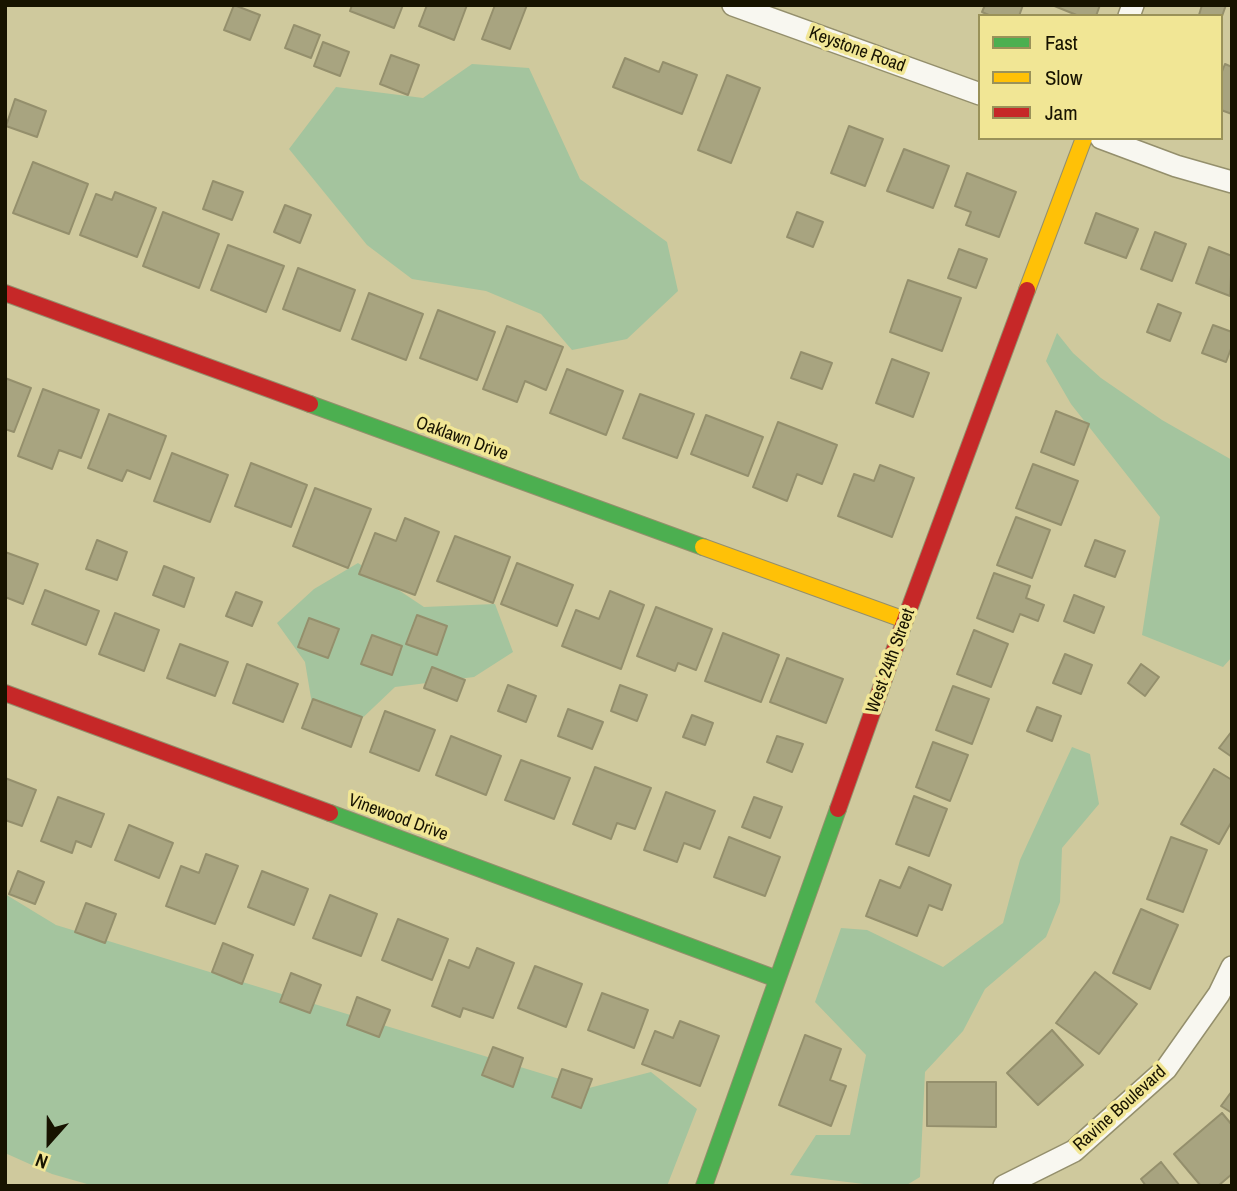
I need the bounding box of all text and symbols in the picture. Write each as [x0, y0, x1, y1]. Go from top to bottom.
legend [978, 14, 1223, 140]
street label: Keystone Road [806, 23, 908, 77]
text: Fast [1045, 28, 1078, 57]
text: Slow [1045, 63, 1082, 92]
text: Jam [1045, 98, 1078, 127]
street label: Oaklawn Drive [413, 412, 511, 466]
street label: West 24th Street [862, 606, 920, 716]
street label: Vinewood Drive [345, 790, 451, 846]
street label: Ravine Boulevard [1069, 1062, 1171, 1156]
north arrow [14, 1107, 84, 1177]
text: N [32, 1147, 51, 1176]

